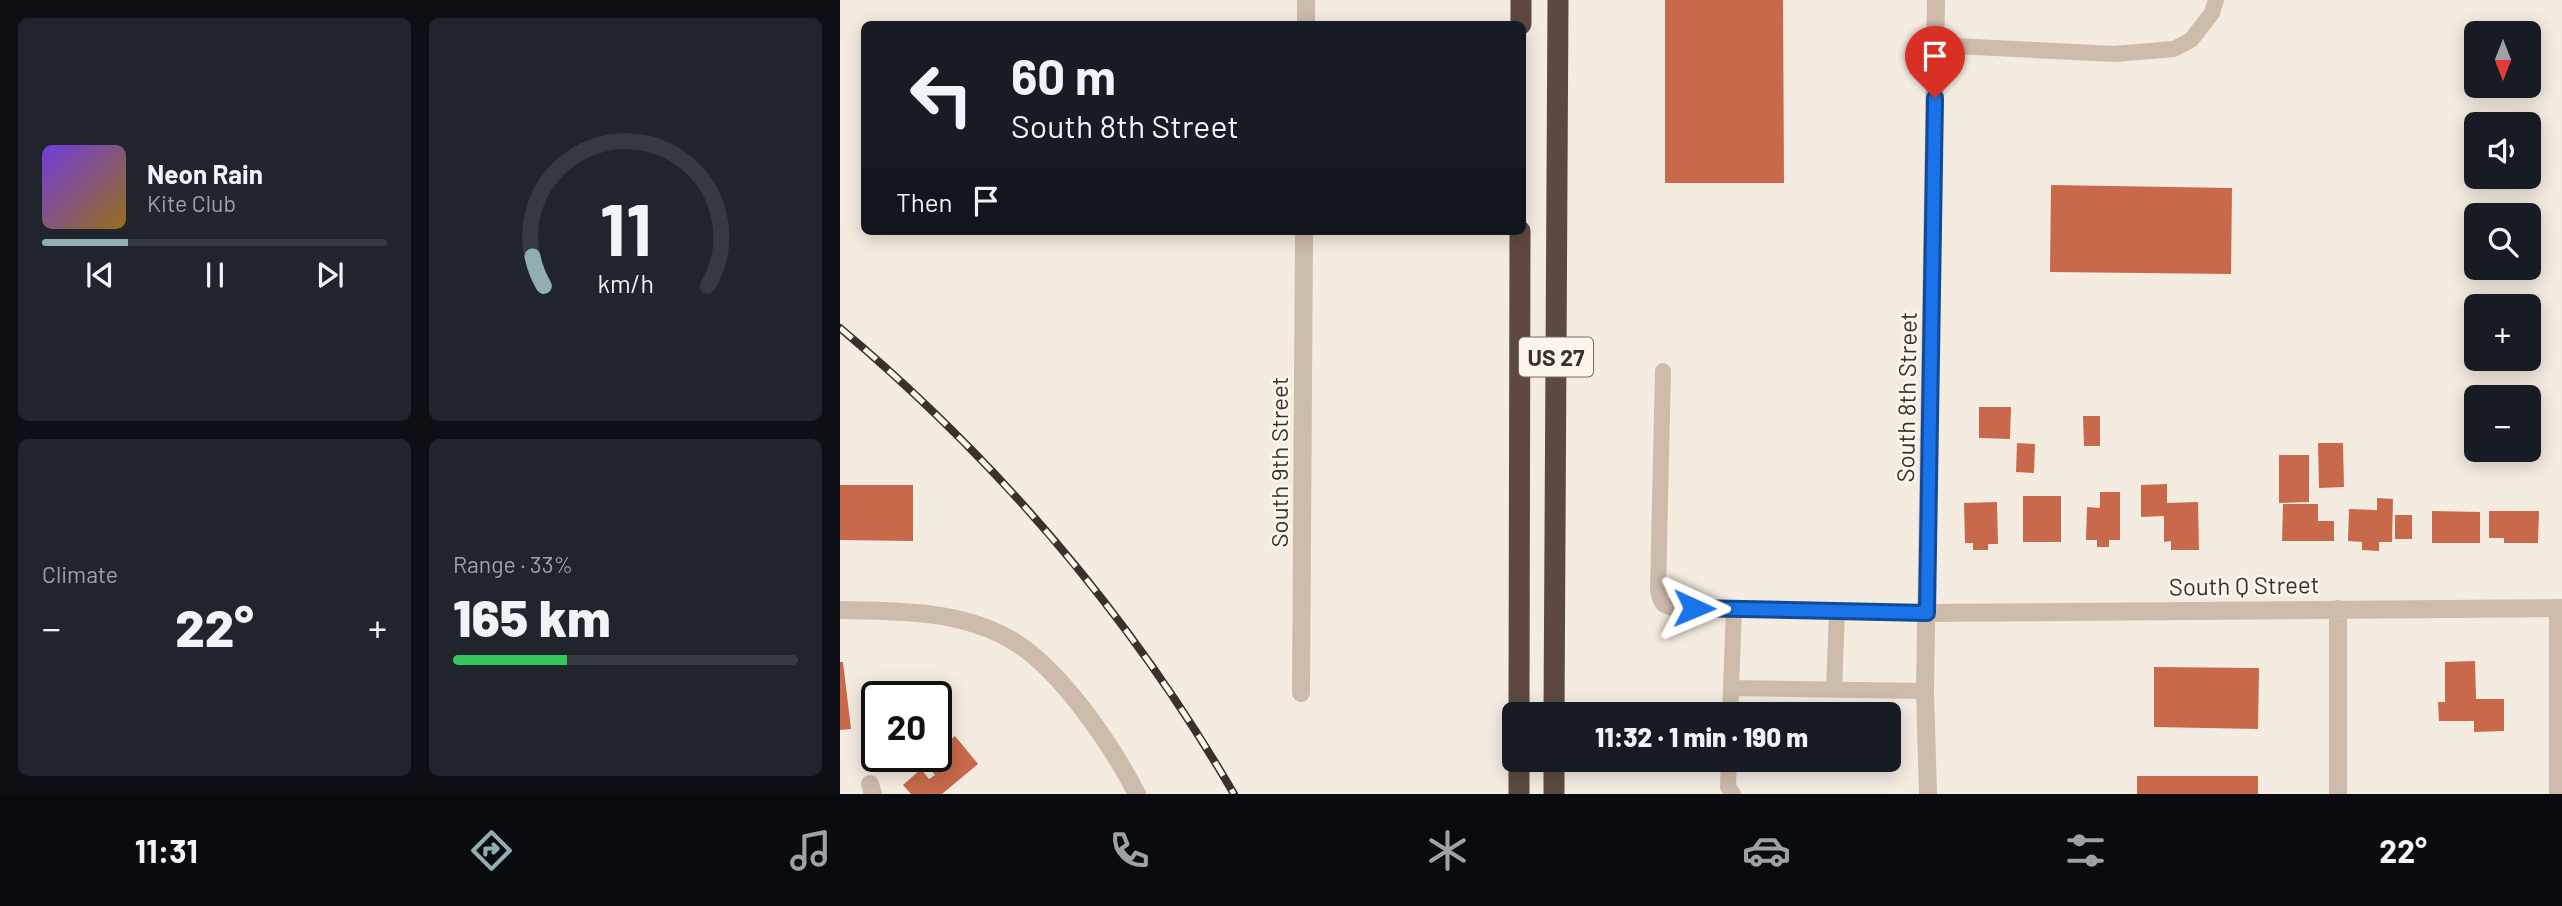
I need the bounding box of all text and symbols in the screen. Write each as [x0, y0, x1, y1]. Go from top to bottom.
north arrow [2464, 21, 2541, 98]
map controls [2464, 21, 2541, 462]
pin [1905, 26, 1965, 98]
icon: arrive [1916, 37, 1954, 75]
text: 60 m [1011, 46, 1116, 105]
icon: left [896, 49, 987, 140]
text: South 8th Street [1011, 106, 1239, 144]
button: sound [2464, 112, 2541, 189]
text: Neon Rain [147, 158, 263, 189]
icon: arrive [967, 182, 1005, 220]
text: 11 [599, 183, 652, 271]
text: Then [896, 186, 953, 217]
text: Kite Club [147, 189, 236, 217]
button: search [2464, 203, 2541, 280]
icon: previous [81, 256, 119, 294]
icon: pause [196, 256, 234, 294]
icon: next [311, 256, 349, 294]
text: km/h [597, 268, 654, 298]
button: + [2464, 294, 2541, 371]
street label: South 8th Street [1890, 311, 1922, 483]
road number: US 27 [1519, 338, 1593, 376]
street label: South 9th Street [1264, 377, 1293, 547]
button: − [2464, 385, 2541, 462]
text: Range · 33% [453, 550, 573, 578]
text: Climate [42, 560, 118, 588]
street label: South Q Street [2168, 569, 2320, 601]
position arrow [1657, 571, 1731, 645]
text: 165 km [453, 585, 611, 647]
text: 22° [175, 595, 254, 657]
text: − [42, 604, 61, 650]
text: + [368, 604, 387, 650]
speed limit sign: 20 [861, 681, 952, 772]
text: 11:32 · 1 min · 190 m [1595, 721, 1808, 752]
icon: directions [467, 826, 516, 875]
icon: music [786, 826, 835, 875]
icon: phone [1105, 826, 1154, 875]
icon: climate [1423, 826, 1472, 875]
icon: car [1742, 826, 1791, 875]
icon: filters [2061, 826, 2110, 875]
text: 11:31 [135, 831, 198, 869]
text: 22° [2379, 831, 2427, 869]

